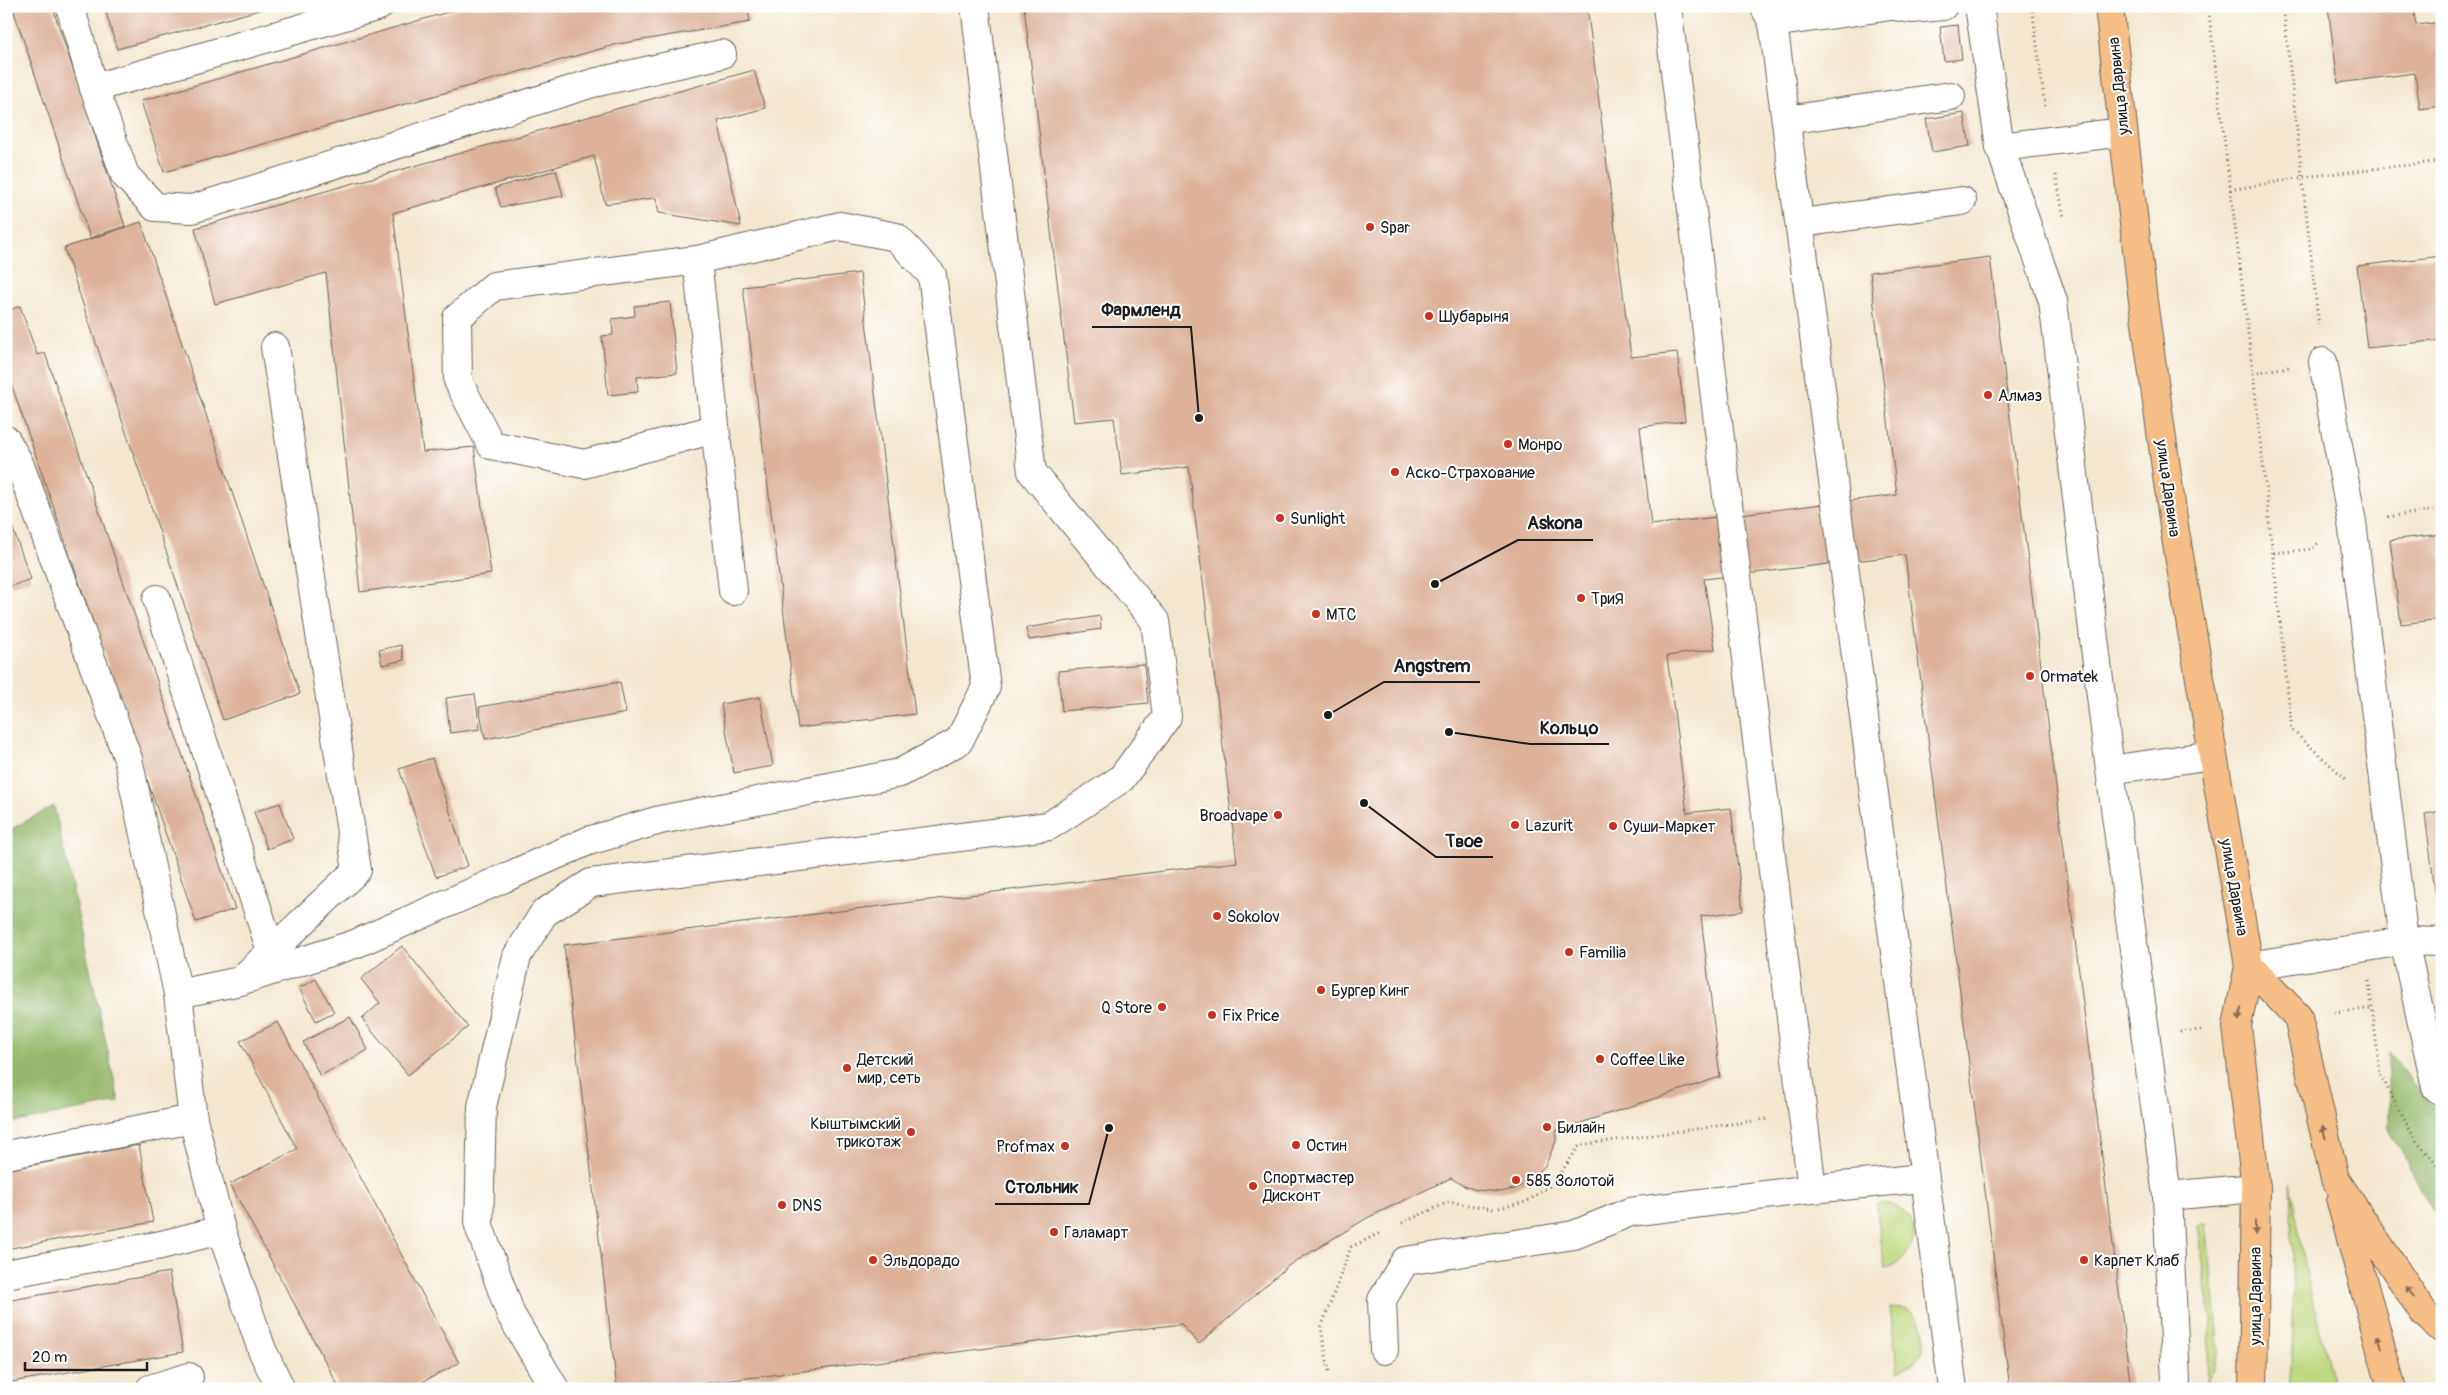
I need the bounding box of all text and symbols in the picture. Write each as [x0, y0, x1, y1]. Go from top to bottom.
street label: улица Дарвина [2104, 36, 2134, 137]
place label: Spar [1380, 218, 1410, 238]
marker: Spar [1364, 221, 1376, 233]
callout: Фармленд [1092, 294, 1191, 327]
text: Фармленд [1101, 299, 1181, 322]
place label: Шубарыня [1439, 307, 1509, 327]
marker: Шубарыня [1423, 310, 1435, 322]
place label: Алмаз [1998, 386, 2043, 406]
marker: Алмаз [1982, 389, 1994, 401]
place label: Монро [1518, 435, 1563, 455]
street label: улица Дарвина [2151, 437, 2185, 538]
marker: Монро [1502, 438, 1514, 450]
place label: Аско-Страхование [1405, 463, 1535, 483]
marker: Аско-Страхование [1389, 466, 1401, 478]
callout: Askona [1518, 507, 1593, 540]
place label: Sunlight [1290, 509, 1346, 529]
marker: Sunlight [1274, 512, 1286, 524]
text: Askona [1527, 512, 1583, 535]
place label: ТриЯ [1591, 589, 1624, 609]
marker: ТриЯ [1575, 592, 1587, 604]
place label: МТС [1326, 605, 1356, 625]
marker: МТС [1310, 608, 1322, 620]
callout: Angstrem [1384, 649, 1480, 682]
text: Angstrem [1394, 655, 1470, 678]
place label: Ormatek [2040, 667, 2098, 687]
marker: Ormatek [2024, 670, 2036, 682]
callout: Кольцо [1530, 711, 1609, 744]
text: Кольцо [1540, 717, 1599, 740]
place label: Broadvape [1200, 806, 1268, 826]
marker: Broadvape [1272, 809, 1284, 821]
place label: Lazurit [1525, 816, 1573, 836]
place label: Суши-Маркет [1623, 817, 1716, 837]
marker: Lazurit [1509, 819, 1521, 831]
marker: Суши-Маркет [1607, 820, 1619, 832]
callout: Твое [1436, 824, 1493, 857]
text: Твое [1444, 830, 1484, 853]
street label: улица Дарвина [2215, 836, 2252, 937]
place label: Sokolov [1227, 907, 1280, 927]
marker: Sokolov [1211, 910, 1223, 922]
place label: Familia [1579, 943, 1626, 963]
marker: Familia [1563, 946, 1575, 958]
place label: Бургер Кинг [1331, 981, 1410, 1001]
marker: Бургер Кинг [1315, 984, 1327, 996]
place label: Q Store [1101, 998, 1152, 1018]
marker: Q Store [1156, 1001, 1168, 1013]
place label: Fix Price [1222, 1006, 1279, 1026]
one-way arrow [2236, 1006, 2244, 1022]
marker: Fix Price [1206, 1009, 1218, 1021]
place label: Детский мир, сеть [856, 1050, 921, 1088]
place label: Coffee Like [1610, 1050, 1685, 1070]
marker: Coffee Like [1594, 1053, 1606, 1065]
marker: Детский мир, сеть [841, 1062, 853, 1074]
place label: Кыштымский трикотаж [810, 1114, 902, 1152]
place label: Билайн [1557, 1118, 1605, 1138]
marker: Билайн [1541, 1121, 1553, 1133]
one-way arrow [2320, 1124, 2328, 1139]
marker: Кыштымский трикотаж [905, 1126, 917, 1138]
place label: Остин [1306, 1136, 1347, 1156]
place label: Profmax [996, 1137, 1055, 1157]
marker: Остин [1290, 1139, 1302, 1151]
marker: Profmax [1059, 1140, 1071, 1152]
place label: Спортмастер Дисконт [1262, 1168, 1354, 1206]
callout: Стольник [995, 1171, 1089, 1204]
place label: 585 Золотой [1526, 1171, 1614, 1191]
marker: 585 Золотой [1510, 1174, 1522, 1186]
text: Стольник [1005, 1176, 1079, 1199]
marker: Спортмастер Дисконт [1247, 1180, 1259, 1192]
place label: DNS [792, 1196, 822, 1216]
marker: DNS [776, 1199, 788, 1211]
one-way arrow [2251, 1220, 2259, 1236]
place label: Галамарт [1064, 1223, 1129, 1243]
marker: Галамарт [1048, 1226, 1060, 1238]
street label: улица Дарвина [2246, 1247, 2266, 1346]
place label: Эльдорадо [883, 1251, 960, 1271]
place label: Карпет Клаб [2094, 1251, 2179, 1271]
marker: Эльдорадо [867, 1254, 879, 1266]
marker: Карпет Клаб [2078, 1254, 2090, 1266]
one-way arrow [2406, 1285, 2415, 1299]
one-way arrow [2375, 1334, 2383, 1349]
scale bar [25, 1340, 148, 1372]
text: 20 m [32, 1348, 67, 1367]

